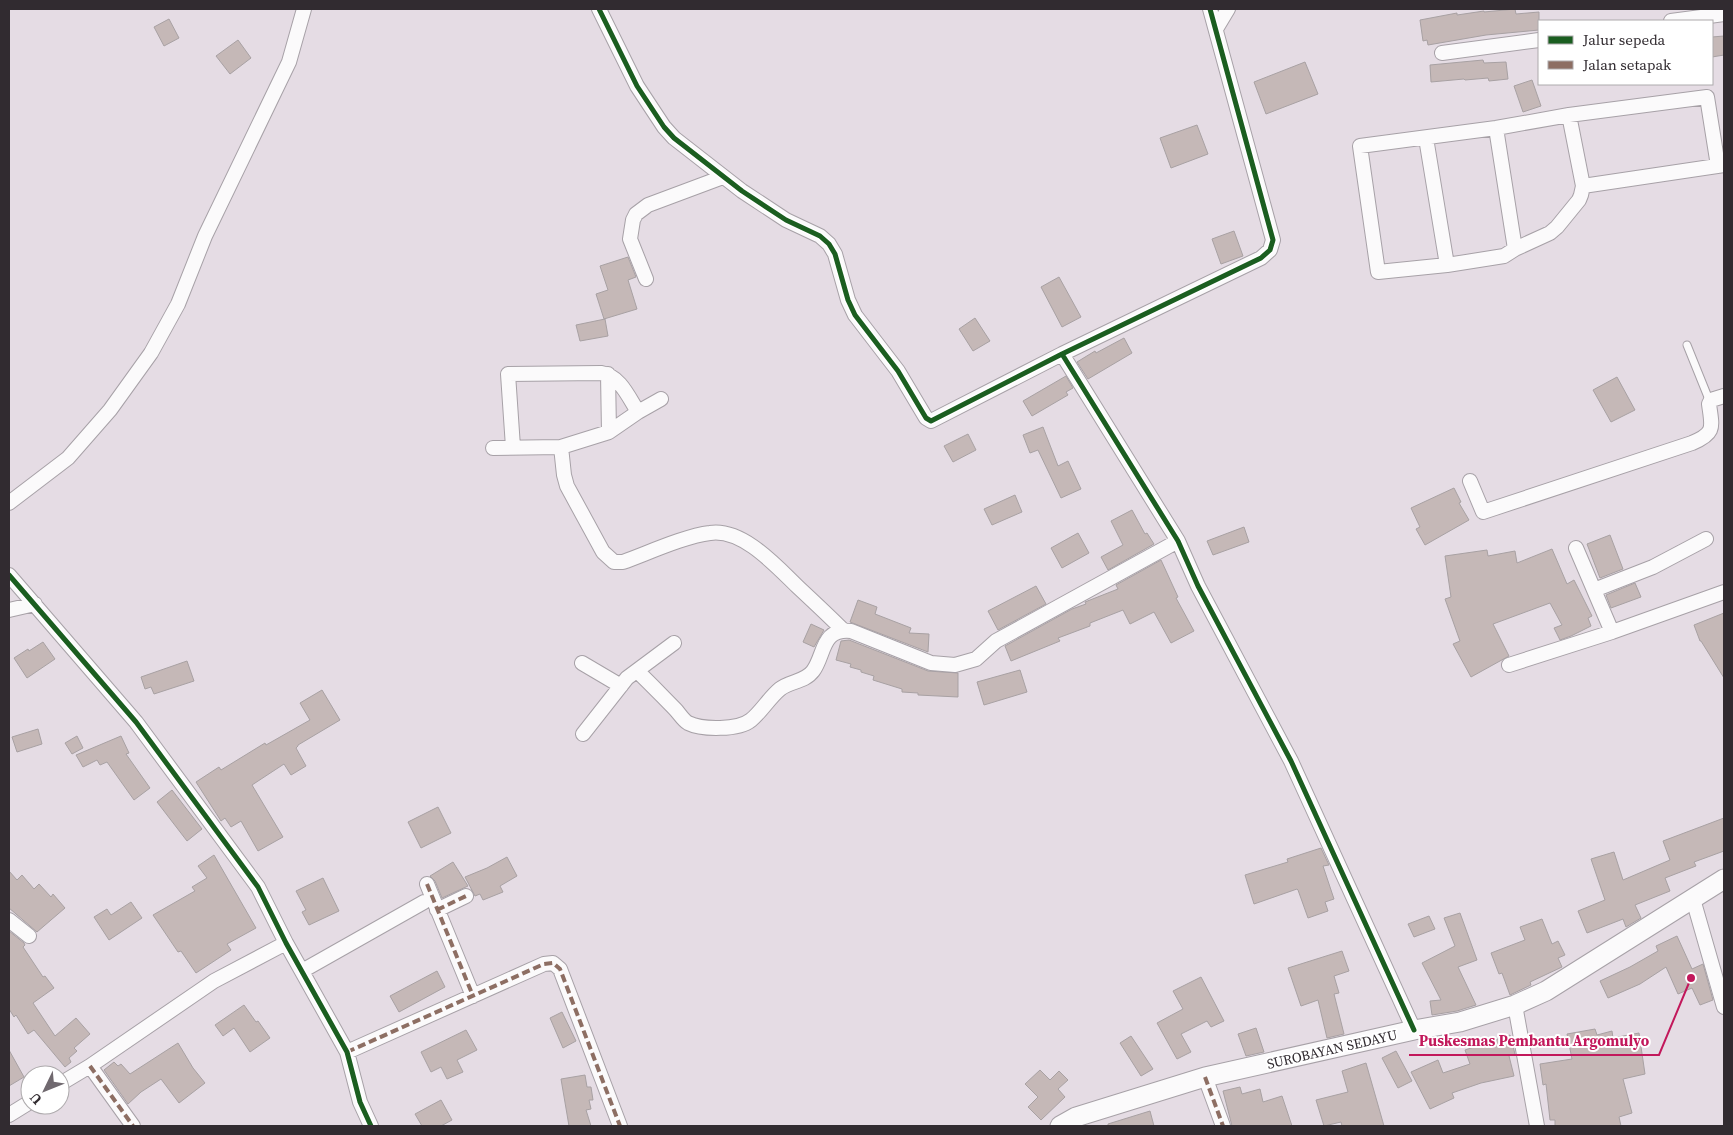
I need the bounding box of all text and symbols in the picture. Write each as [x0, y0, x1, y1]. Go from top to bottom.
legend [1538, 20, 1713, 85]
text: Jalur sepeda [1582, 29, 1666, 50]
text: Jalan setapak [1582, 54, 1672, 75]
street label: SUROBAYAN SEDAYU [1265, 1024, 1399, 1074]
callout: Puskesmas Pembantu Argomulyo [1409, 1025, 1659, 1055]
text: Puskesmas Pembantu Argomulyo [1419, 1030, 1650, 1051]
north arrow [20, 1065, 70, 1115]
text: U [25, 1088, 46, 1109]

